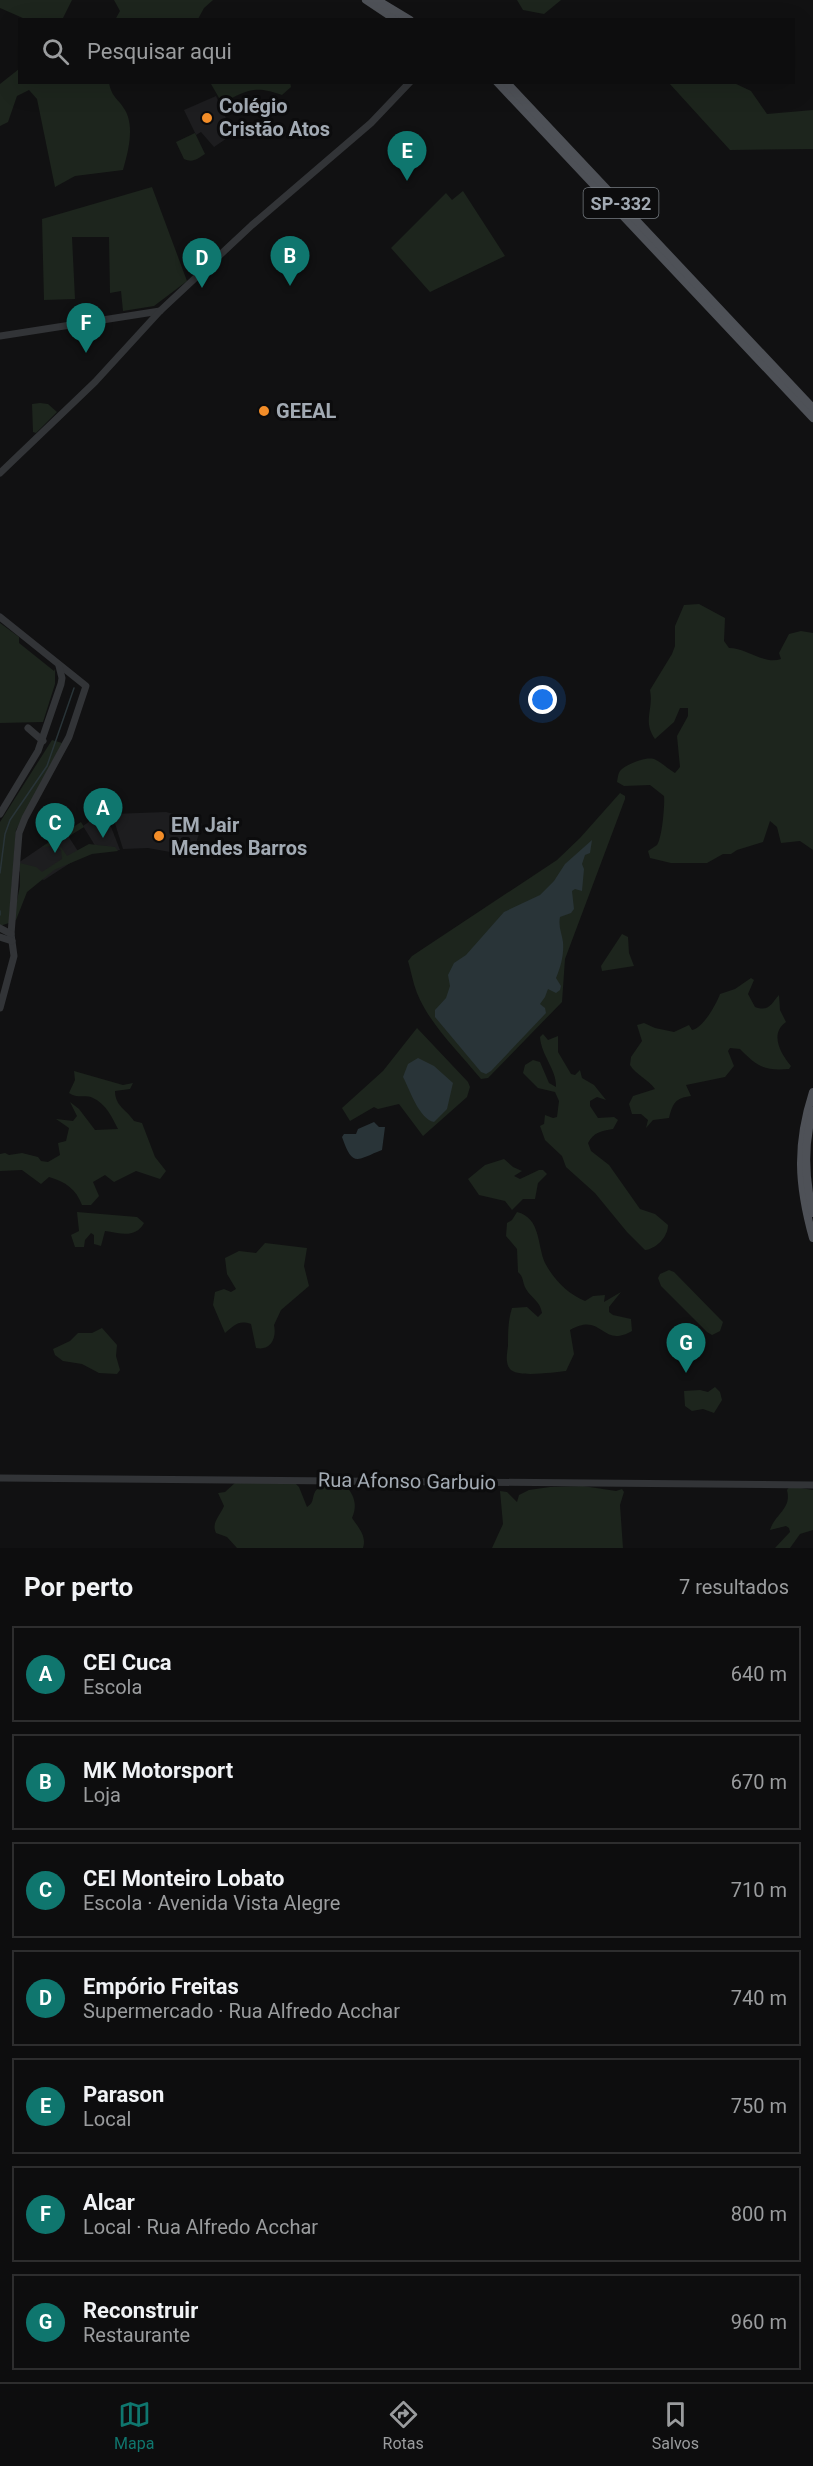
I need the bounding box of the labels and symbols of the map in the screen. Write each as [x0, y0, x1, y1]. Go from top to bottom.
place label: Colégio Cristão Atos [219, 94, 330, 141]
marker: Colégio Cristão Atos [200, 111, 214, 125]
pin: E [388, 132, 426, 181]
road number: SP-332 [584, 188, 658, 218]
pin: B [270, 236, 310, 286]
pin: D [182, 238, 222, 288]
pin: F [66, 304, 106, 353]
place label: GEEAL [276, 399, 337, 423]
marker: GEEAL [257, 404, 271, 418]
your location [528, 685, 557, 714]
pin: A [84, 788, 122, 838]
pin: C [36, 804, 74, 853]
place label: EM Jair Mendes Barros [171, 813, 307, 860]
marker: EM Jair Mendes Barros [152, 829, 166, 843]
pin: G [666, 1324, 706, 1373]
street label: Rua Afonso Garbuio [318, 1467, 496, 1495]

